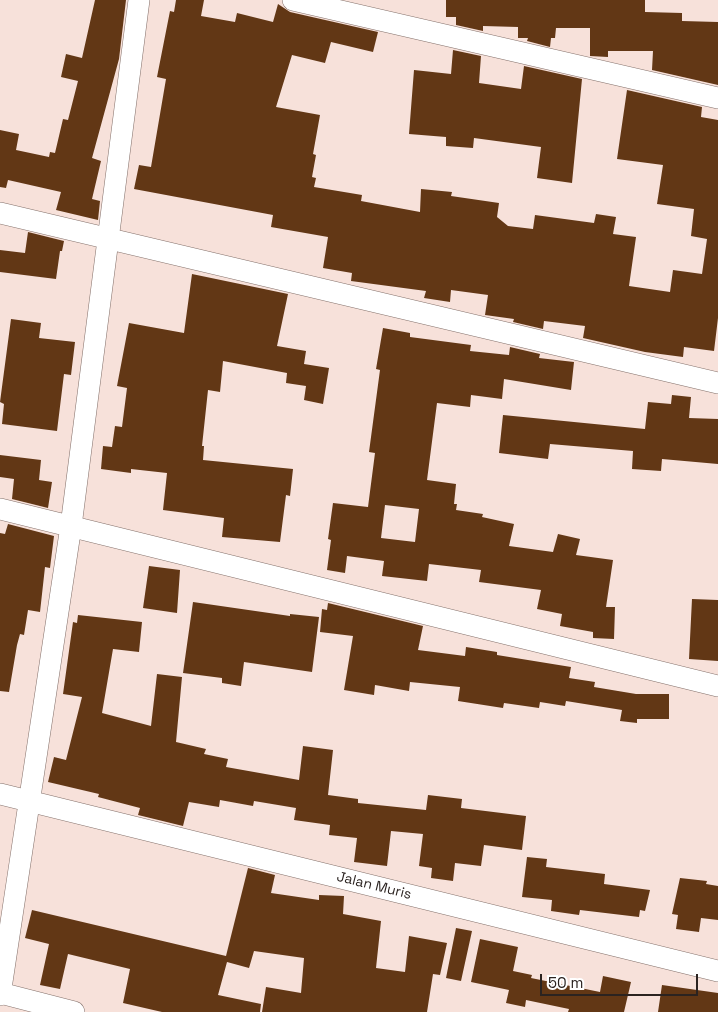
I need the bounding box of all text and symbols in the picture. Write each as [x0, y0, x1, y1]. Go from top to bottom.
street label: Jalan Muris [335, 869, 413, 903]
scale bar [543, 964, 700, 996]
text: 50 m [548, 973, 583, 992]

